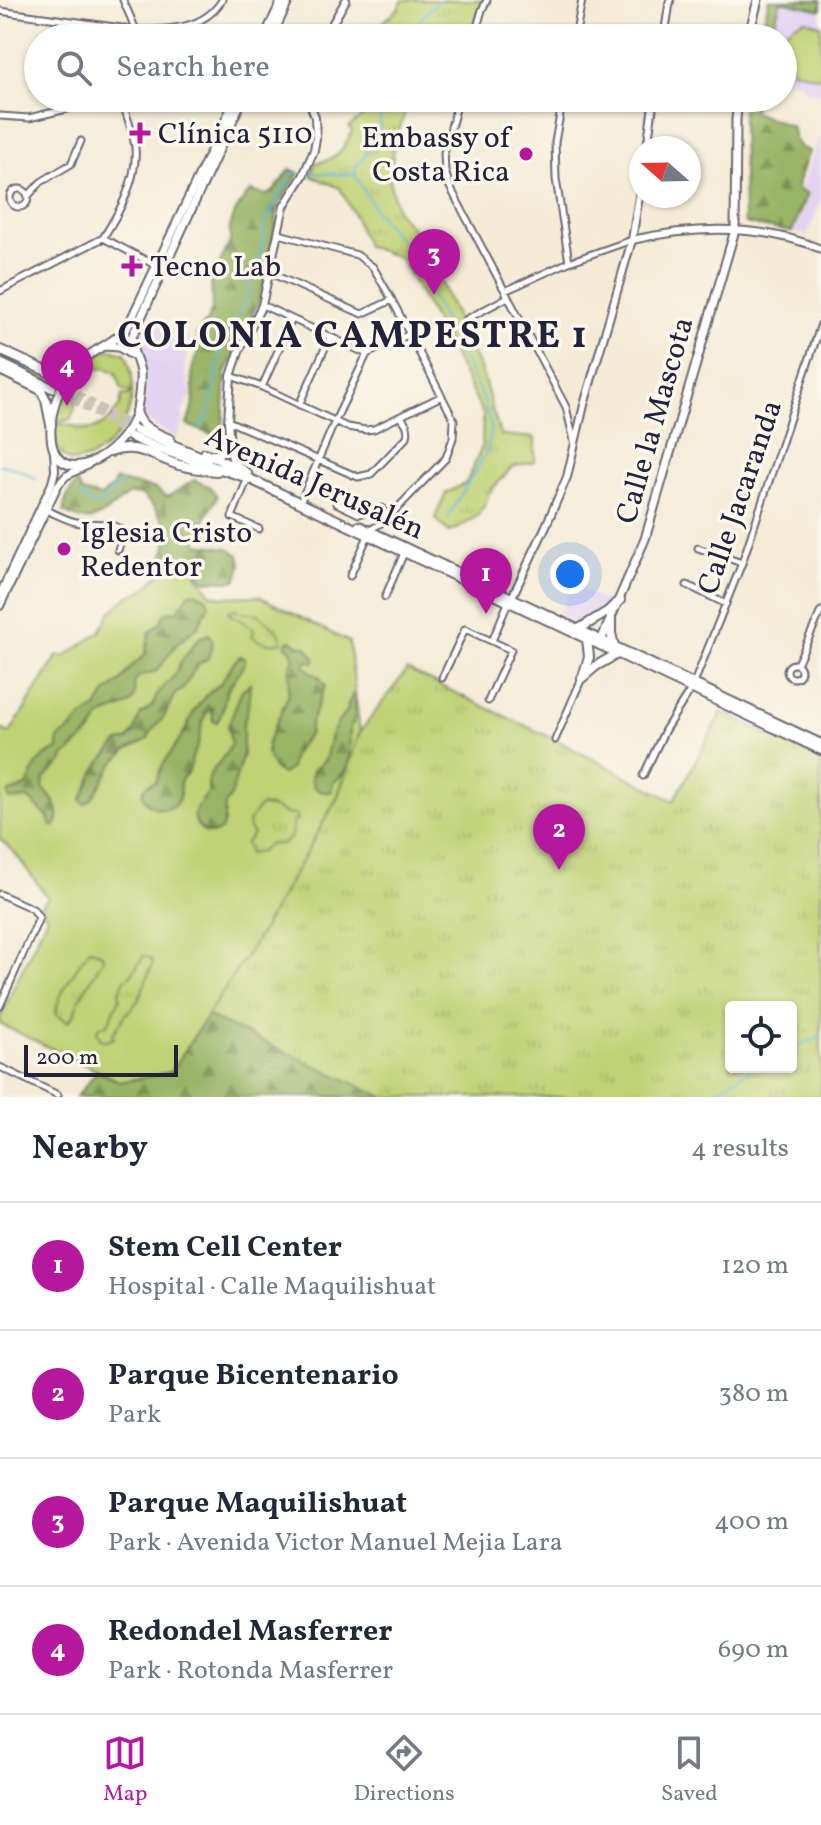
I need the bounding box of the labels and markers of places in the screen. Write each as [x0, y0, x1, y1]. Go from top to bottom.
place label: Clínica 5110 [158, 114, 313, 156]
place label: Embassy of Costa Rica [361, 118, 513, 194]
marker: Clínica 5110 [129, 122, 151, 144]
marker: Embassy of Costa Rica [517, 145, 535, 163]
pin: 3 [408, 229, 460, 295]
place label: Tecno Lab [150, 247, 281, 289]
marker: Tecno Lab [121, 255, 143, 277]
pin: 4 [41, 340, 93, 406]
place label: Iglesia Cristo Redentor [80, 513, 252, 589]
marker: Iglesia Cristo Redentor [55, 540, 73, 558]
pin: 1 [460, 548, 512, 614]
pin: 2 [533, 804, 585, 870]

